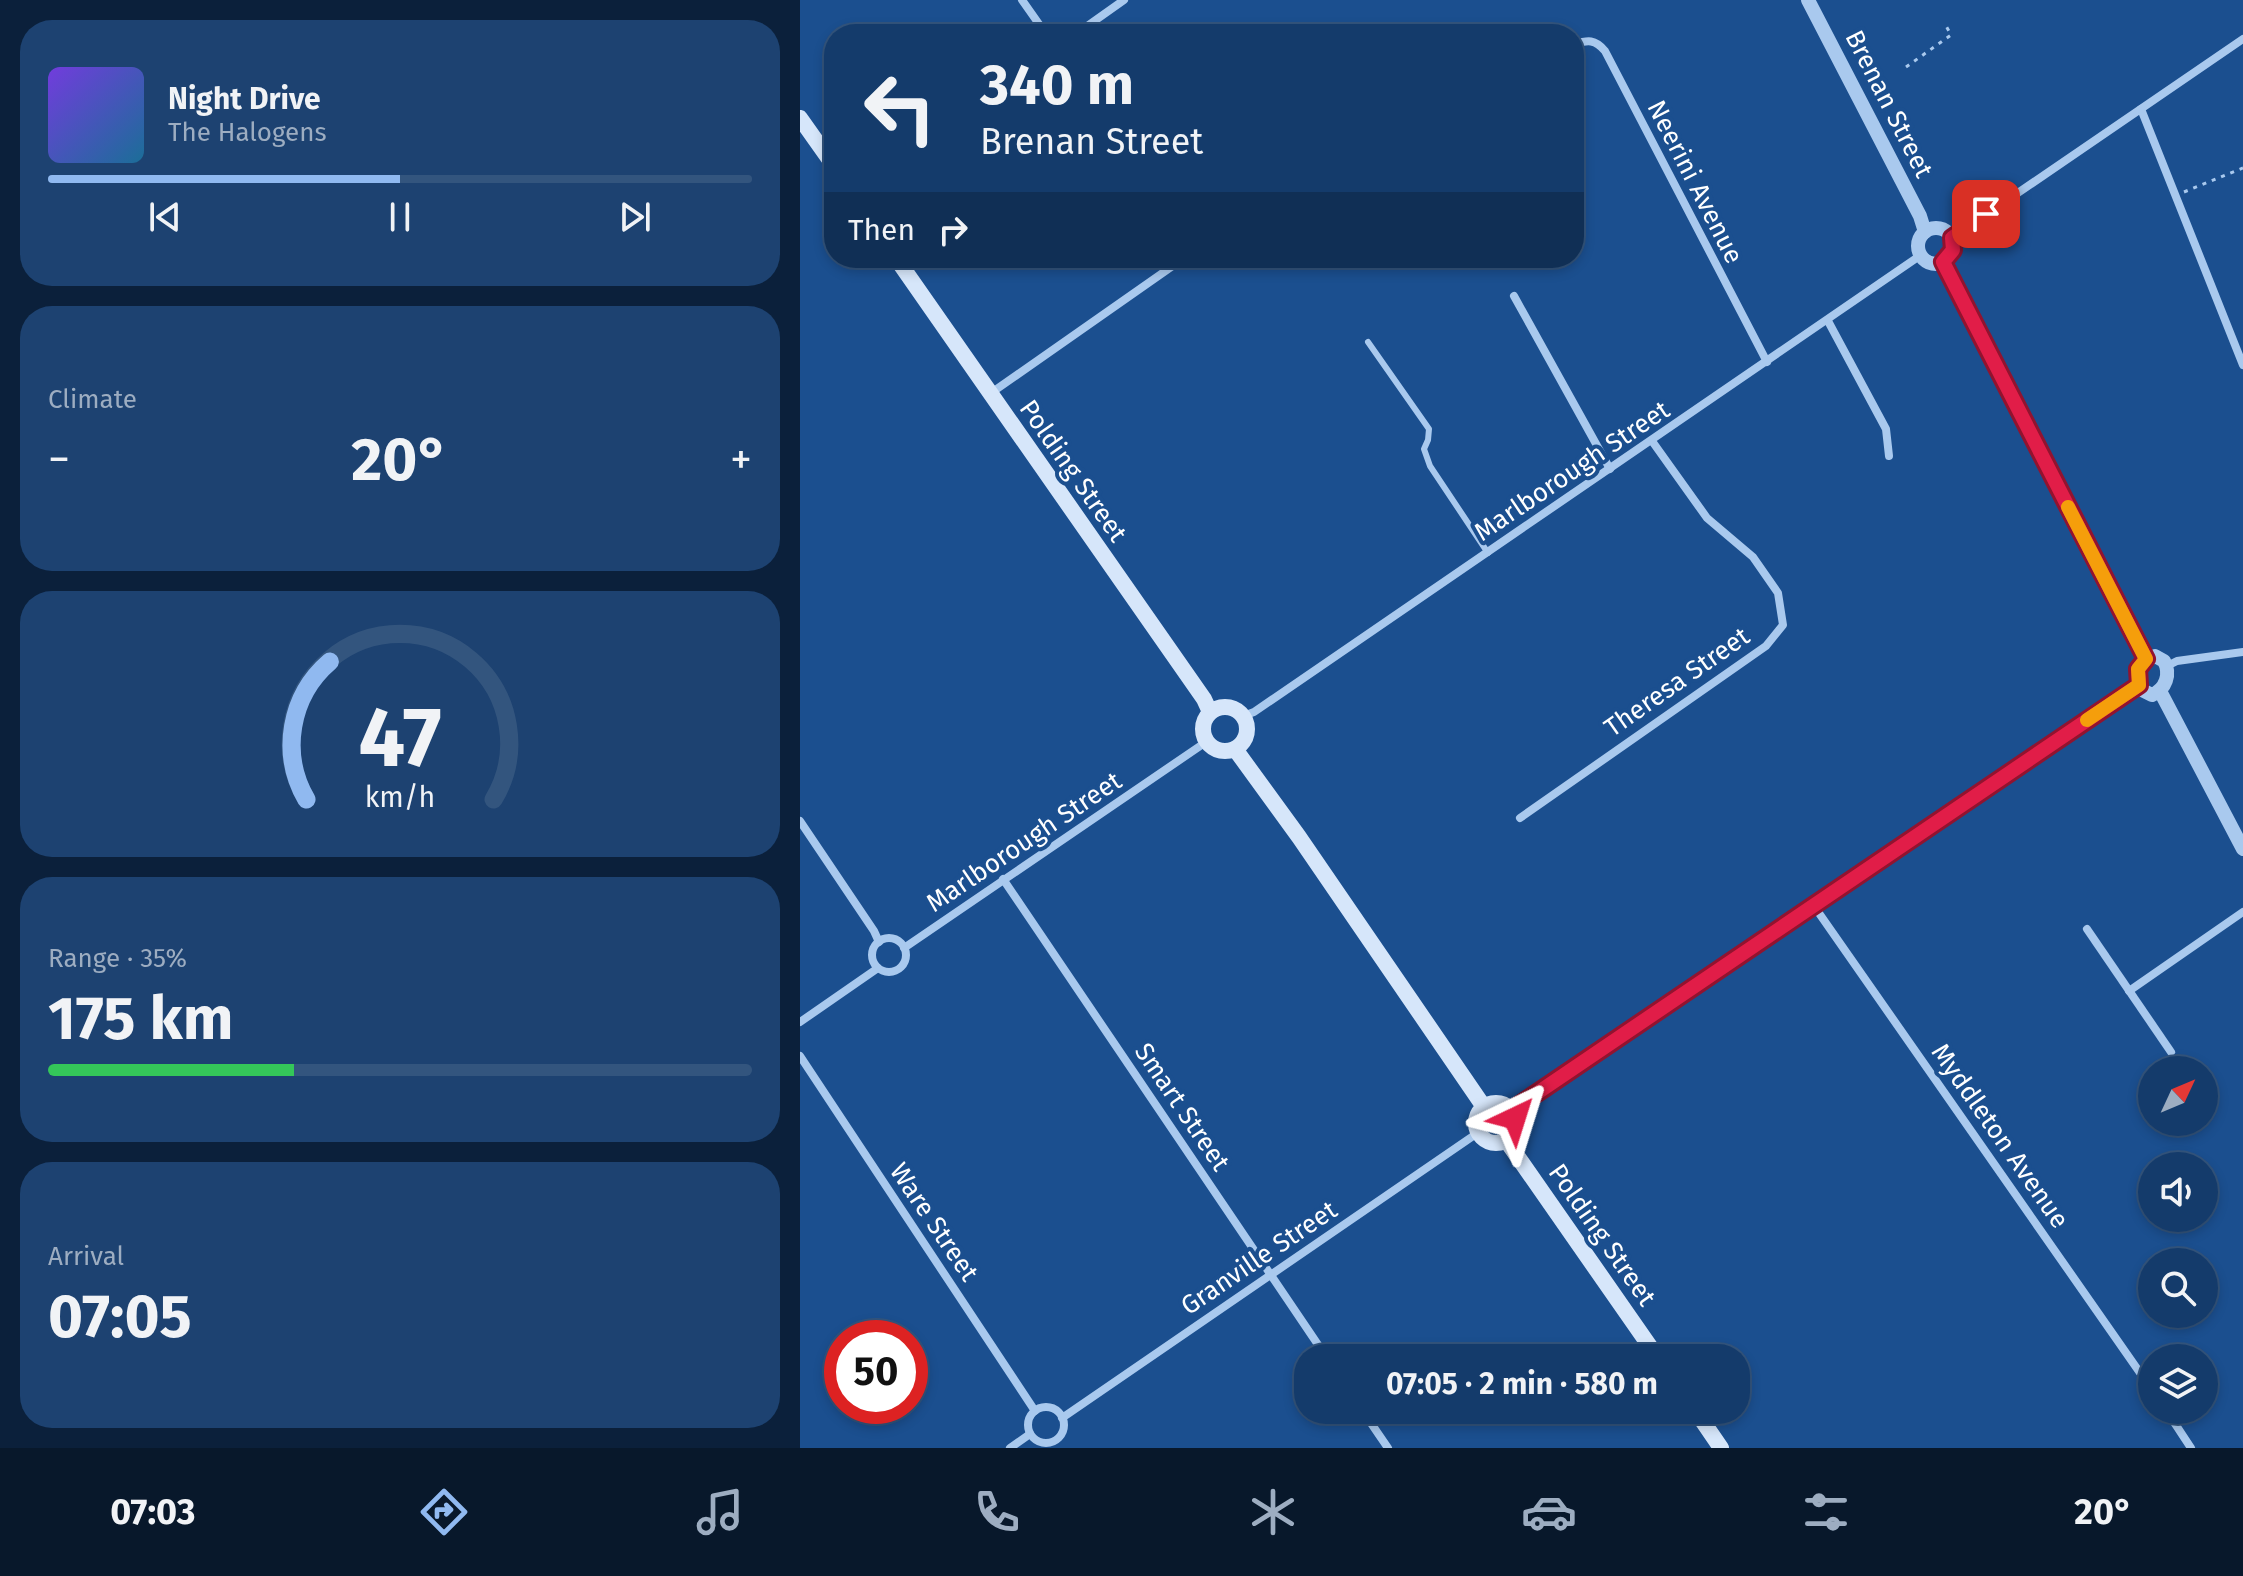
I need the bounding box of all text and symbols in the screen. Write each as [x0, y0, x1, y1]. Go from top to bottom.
street label: Brenan Street [1839, 25, 1940, 183]
text: 340 m [980, 52, 1134, 119]
icon: left [848, 56, 952, 160]
text: Night Drive [168, 81, 321, 117]
street label: Neerini Avenue [1641, 95, 1749, 269]
text: The Halogens [168, 117, 327, 148]
text: Brenan Street [980, 120, 1203, 164]
pin [1952, 180, 2020, 248]
icon: arrive [1964, 192, 2008, 236]
icon: previous [143, 195, 187, 239]
icon: pause [378, 195, 422, 239]
icon: next [613, 195, 657, 239]
icon: right [931, 208, 975, 252]
text: Then [848, 212, 915, 248]
text: Climate [48, 384, 137, 415]
street label: Polding Street [1013, 394, 1134, 548]
street label: Marlborough Street [1469, 394, 1676, 548]
text: 20° [351, 424, 449, 496]
text: − [48, 433, 70, 486]
text: + [730, 433, 752, 486]
street label: Theresa Street [1599, 620, 1756, 743]
text: 47 [358, 688, 442, 788]
street label: Marlborough Street [921, 765, 1128, 919]
text: km/h [365, 780, 435, 815]
text: Range · 35% [48, 943, 187, 974]
text: 175 km [48, 983, 233, 1055]
street label: Smart Street [1128, 1037, 1236, 1177]
street label: Myddleton Avenue [1925, 1038, 2075, 1234]
north arrow [2138, 1056, 2218, 1136]
map controls [2138, 1056, 2218, 1424]
position arrow [1473, 1076, 1557, 1160]
button: sound [2138, 1152, 2218, 1232]
street label: Ware Street [883, 1157, 985, 1287]
street label: Polding Street [1542, 1158, 1663, 1312]
street label: Granville Street [1175, 1194, 1343, 1322]
text: Arrival [48, 1241, 124, 1272]
button: search [2138, 1248, 2218, 1328]
text: 07:05 [48, 1281, 192, 1353]
speed limit sign: 50 [824, 1320, 928, 1424]
button: layers [2138, 1344, 2218, 1424]
text: 07:05 · 2 min · 580 m [1386, 1366, 1658, 1402]
icon: directions [416, 1484, 472, 1540]
icon: music [692, 1484, 748, 1540]
icon: phone [969, 1484, 1025, 1540]
icon: climate [1245, 1484, 1301, 1540]
icon: car [1521, 1484, 1577, 1540]
icon: filters [1798, 1484, 1854, 1540]
text: 07:03 [110, 1490, 195, 1534]
text: 20° [2074, 1490, 2133, 1534]

